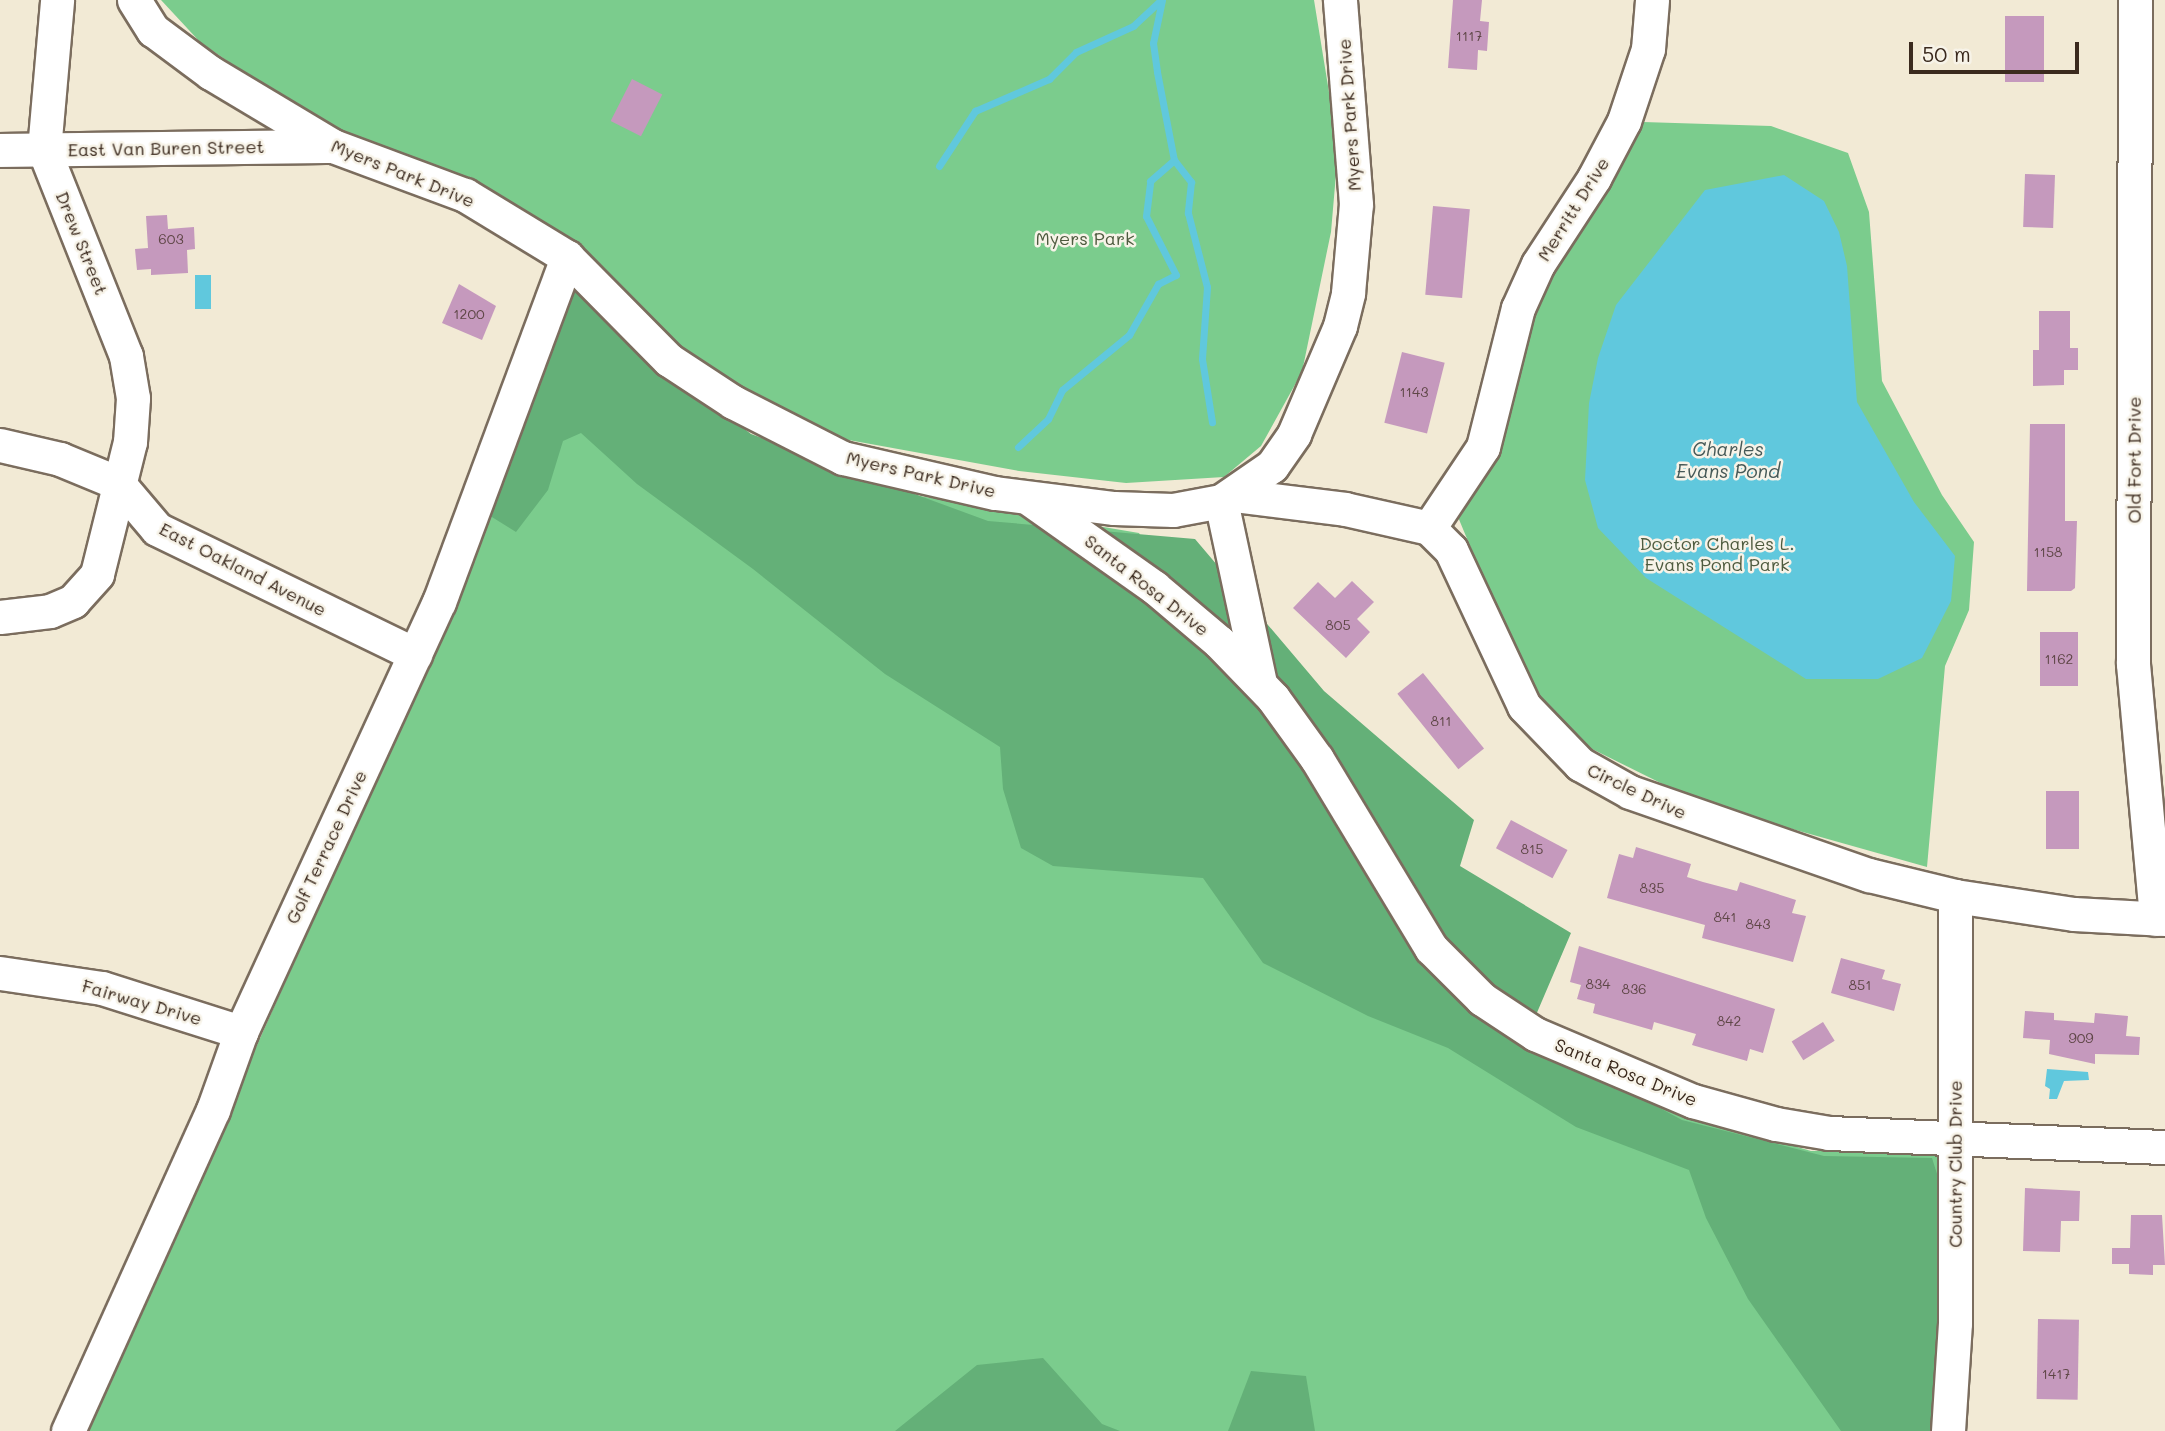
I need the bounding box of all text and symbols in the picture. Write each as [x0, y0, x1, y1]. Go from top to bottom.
house number: 1117 [1456, 28, 1482, 44]
scale bar [1913, 28, 2083, 72]
street label: Myers Park Drive [1333, 38, 1365, 192]
text: 50 m [1922, 40, 1971, 67]
street label: Myers Park Drive [328, 134, 478, 212]
street label: East Van Buren Street [67, 135, 265, 161]
street label: Merritt Drive [1533, 153, 1613, 265]
street label: Drew Street [51, 188, 113, 298]
park label: Myers Park [1035, 227, 1135, 249]
house number: 603 [158, 231, 184, 247]
house number: 1200 [453, 306, 485, 322]
house number: 1143 [1400, 384, 1428, 400]
street label: Old Fort Drive [2123, 397, 2145, 523]
water label: Charles Evans Pond [1676, 438, 1780, 482]
street label: Myers Park Drive [844, 446, 998, 502]
street label: East Oakland Avenue [156, 518, 330, 620]
street label: Santa Rosa Drive [1081, 530, 1213, 640]
park label: Doctor Charles L. Evans Pond Park [1639, 533, 1795, 576]
house number: 1158 [2033, 544, 2063, 560]
house number: 805 [1325, 617, 1351, 633]
house number: 1162 [2045, 651, 2073, 667]
house number: 811 [1431, 713, 1451, 729]
street label: Circle Drive [1584, 759, 1690, 823]
street label: Golf Terrace Drive [281, 767, 371, 927]
house number: 815 [1521, 841, 1543, 857]
house number: 835 [1640, 880, 1664, 896]
house number: 841 [1714, 909, 1736, 925]
house number: 843 [1746, 916, 1770, 932]
street label: Fairway Drive [80, 975, 204, 1029]
house number: 834 [1586, 976, 1610, 992]
house number: 851 [1849, 977, 1871, 993]
house number: 836 [1621, 981, 1647, 997]
house number: 842 [1717, 1013, 1741, 1029]
house number: 909 [2068, 1030, 2094, 1046]
street label: Santa Rosa Drive [1552, 1034, 1700, 1110]
street label: Country Club Drive [1944, 1080, 1966, 1248]
house number: 1417 [2042, 1366, 2070, 1382]

